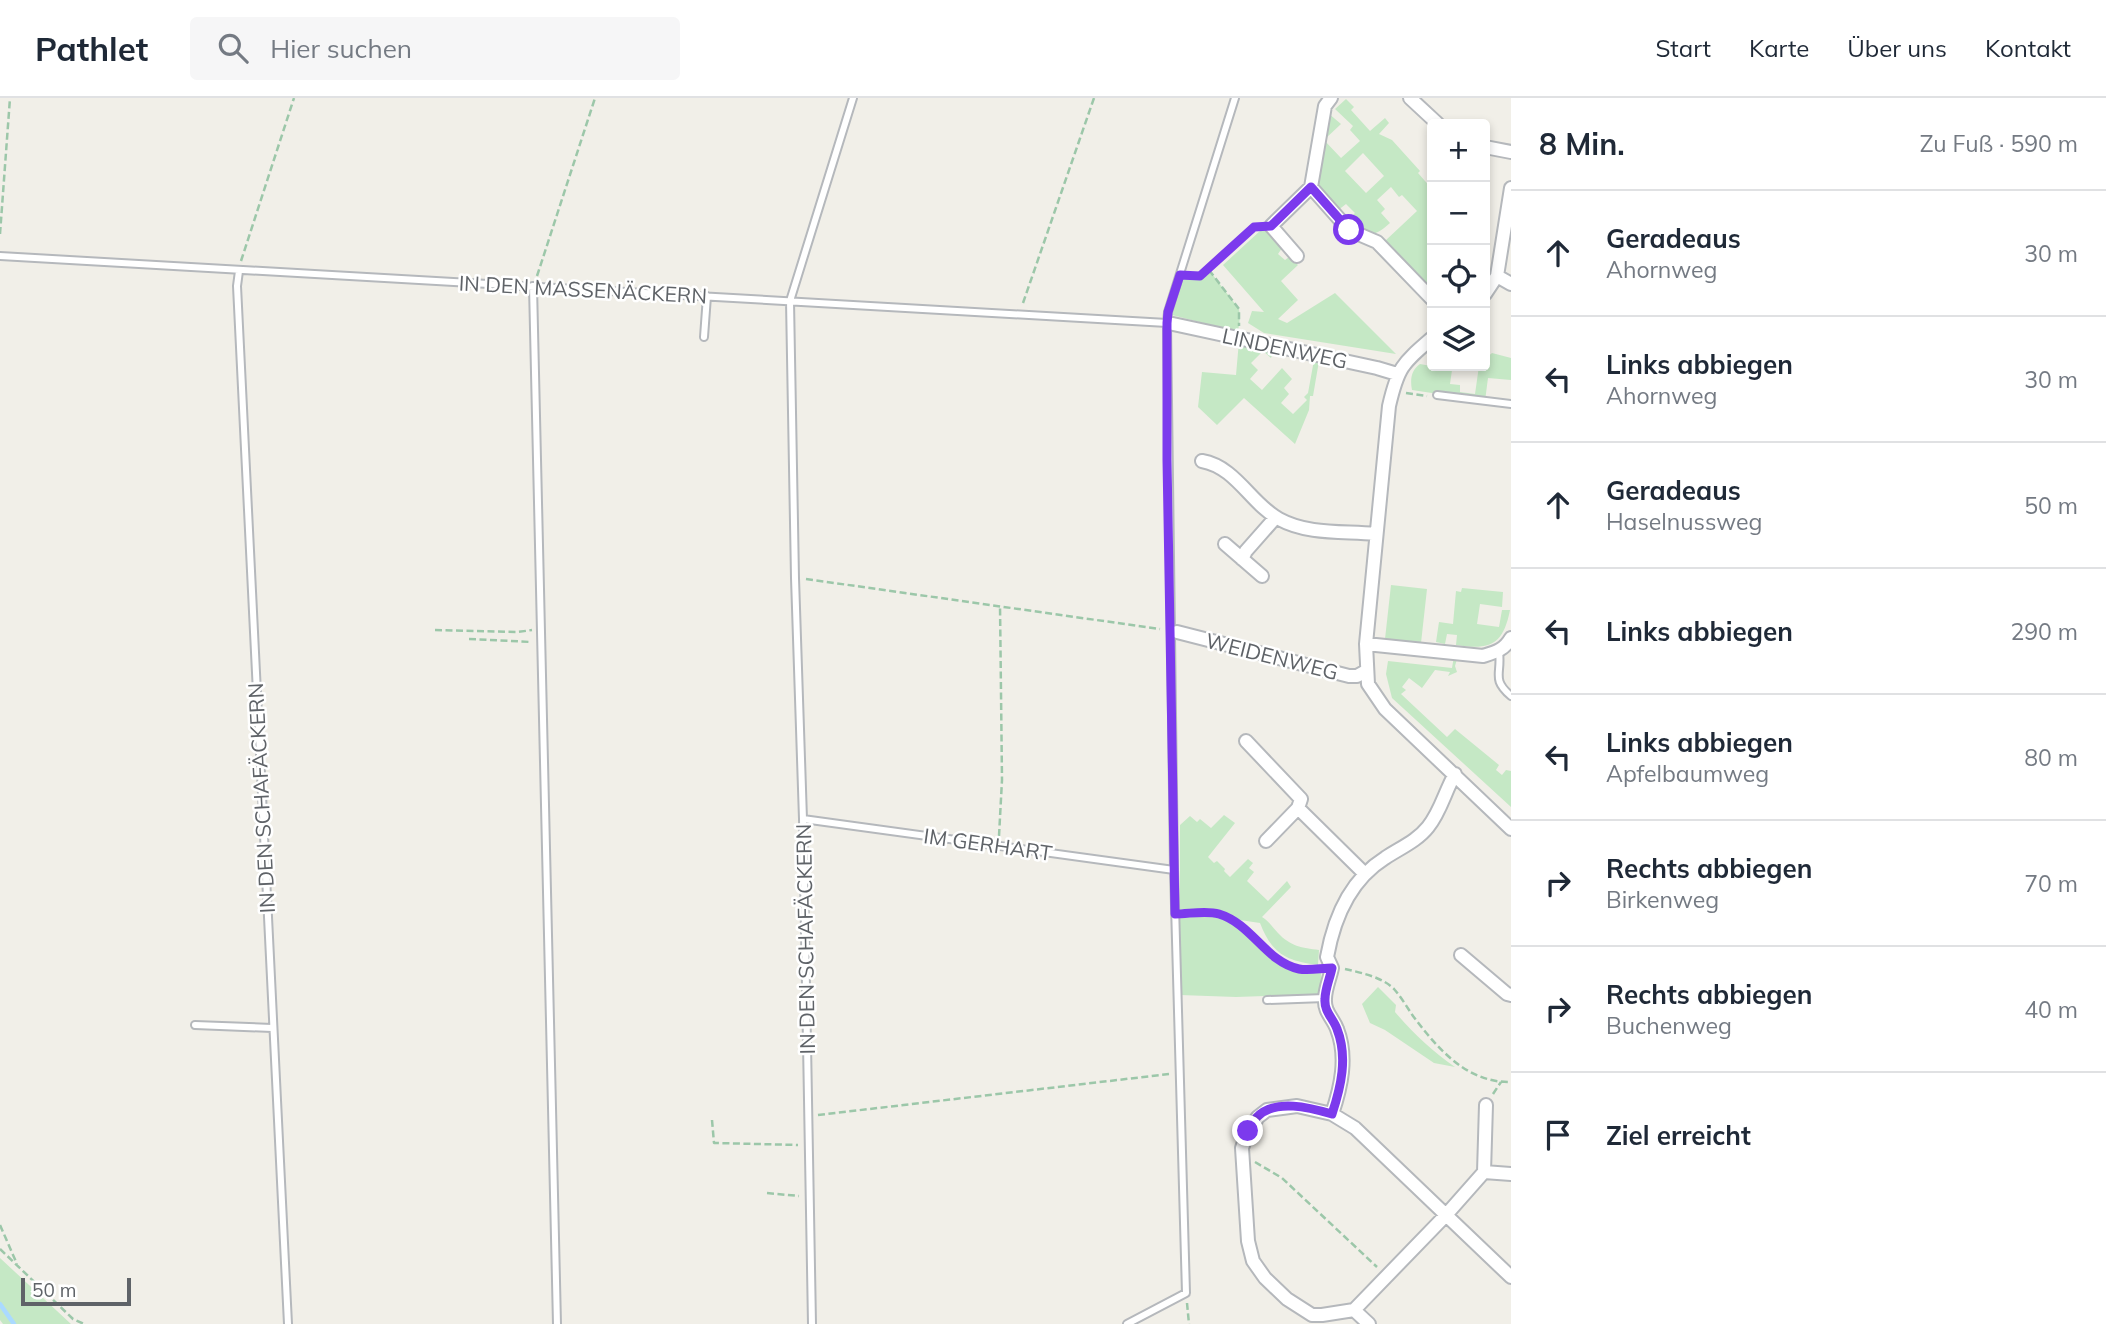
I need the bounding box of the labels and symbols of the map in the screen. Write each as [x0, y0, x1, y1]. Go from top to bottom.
route start [1333, 214, 1364, 245]
street label: IN DEN MASSENÄCKERN [458, 270, 708, 308]
street label: LINDENWEG [1220, 322, 1350, 374]
street label: WEIDENWEG [1203, 627, 1341, 685]
street label: IN DEN SCHAFÄCKERN [242, 682, 280, 914]
street label: IM GERHART [922, 822, 1054, 866]
street label: IN DEN SCHAFÄCKERN [790, 823, 820, 1055]
route end [1232, 1115, 1263, 1146]
scale bar [21, 1275, 131, 1307]

